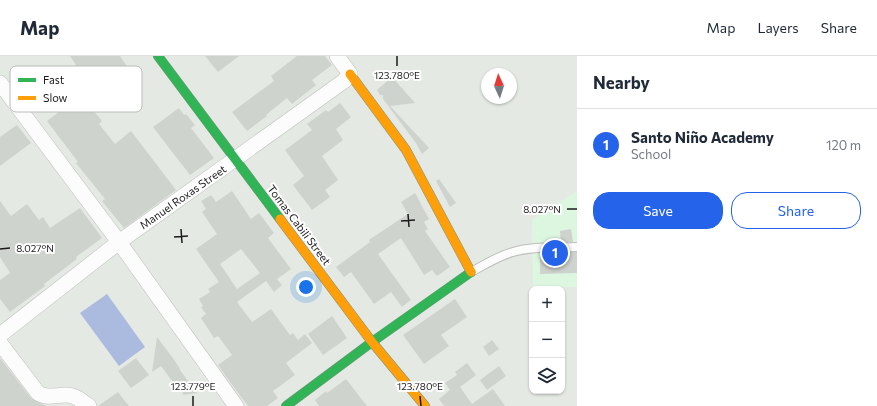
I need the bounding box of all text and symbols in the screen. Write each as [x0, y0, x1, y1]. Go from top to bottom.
text: Map [20, 16, 59, 39]
text: Map [707, 19, 735, 36]
text: Layers [757, 19, 799, 36]
text: Share [821, 19, 857, 36]
legend [10, 66, 142, 112]
north arrow [481, 68, 517, 104]
text: 123.780°E [374, 69, 420, 81]
text: Nearby [593, 72, 650, 93]
text: Fast [43, 73, 65, 86]
text: Slow [43, 91, 68, 104]
text: Santo Niño Academy [631, 128, 774, 146]
text: 1 [603, 137, 609, 153]
text: 120 m [826, 137, 861, 153]
text: School [631, 146, 671, 162]
street label: Manuel Roxas Street [137, 162, 229, 231]
street label: Tomas Cabili Street [265, 182, 334, 268]
button: Save [593, 192, 723, 229]
button: Share [731, 192, 861, 229]
text: 8.027°N [523, 203, 561, 215]
pin: 1 [542, 238, 568, 268]
text: 8.027°N [16, 242, 54, 254]
your location [296, 277, 316, 297]
map controls [529, 286, 565, 394]
button: + [529, 286, 565, 322]
button: − [529, 322, 565, 358]
button: layers [529, 358, 565, 394]
text: 123.779°E [171, 380, 215, 392]
text: 123.780°E [397, 380, 443, 392]

